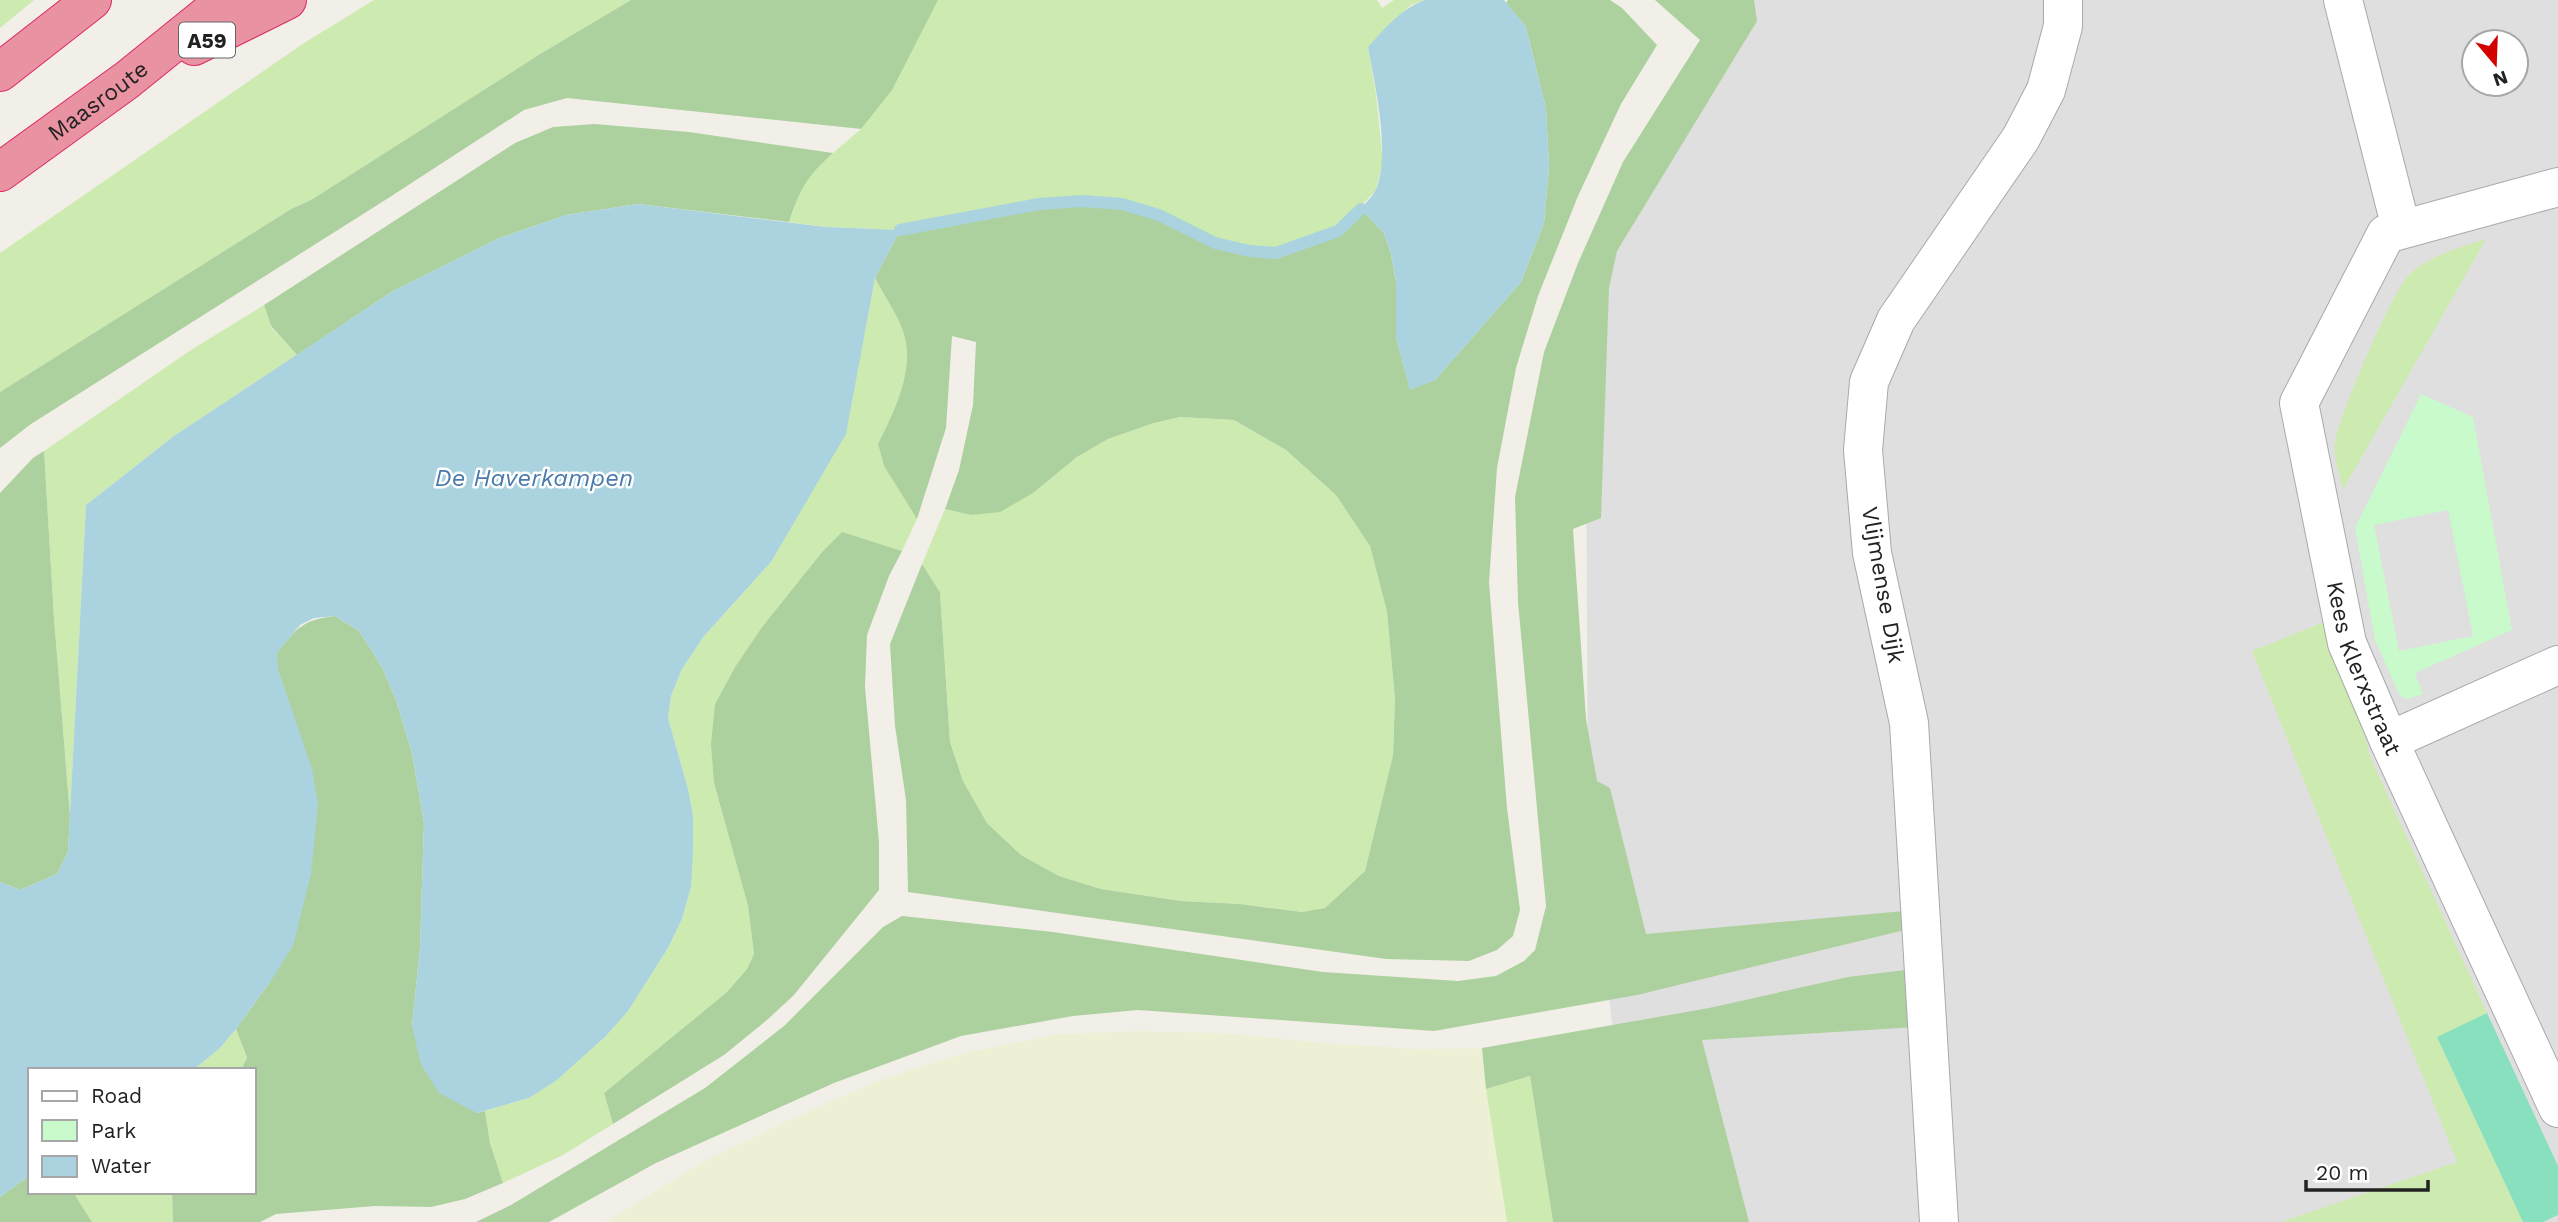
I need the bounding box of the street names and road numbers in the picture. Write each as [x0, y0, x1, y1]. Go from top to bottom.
road number: A59 [179, 22, 235, 58]
street label: Maasroute [42, 55, 153, 146]
street label: Vlijmense Dijk [1856, 505, 1910, 665]
street label: Kees Klerxstraat [2321, 579, 2407, 760]

